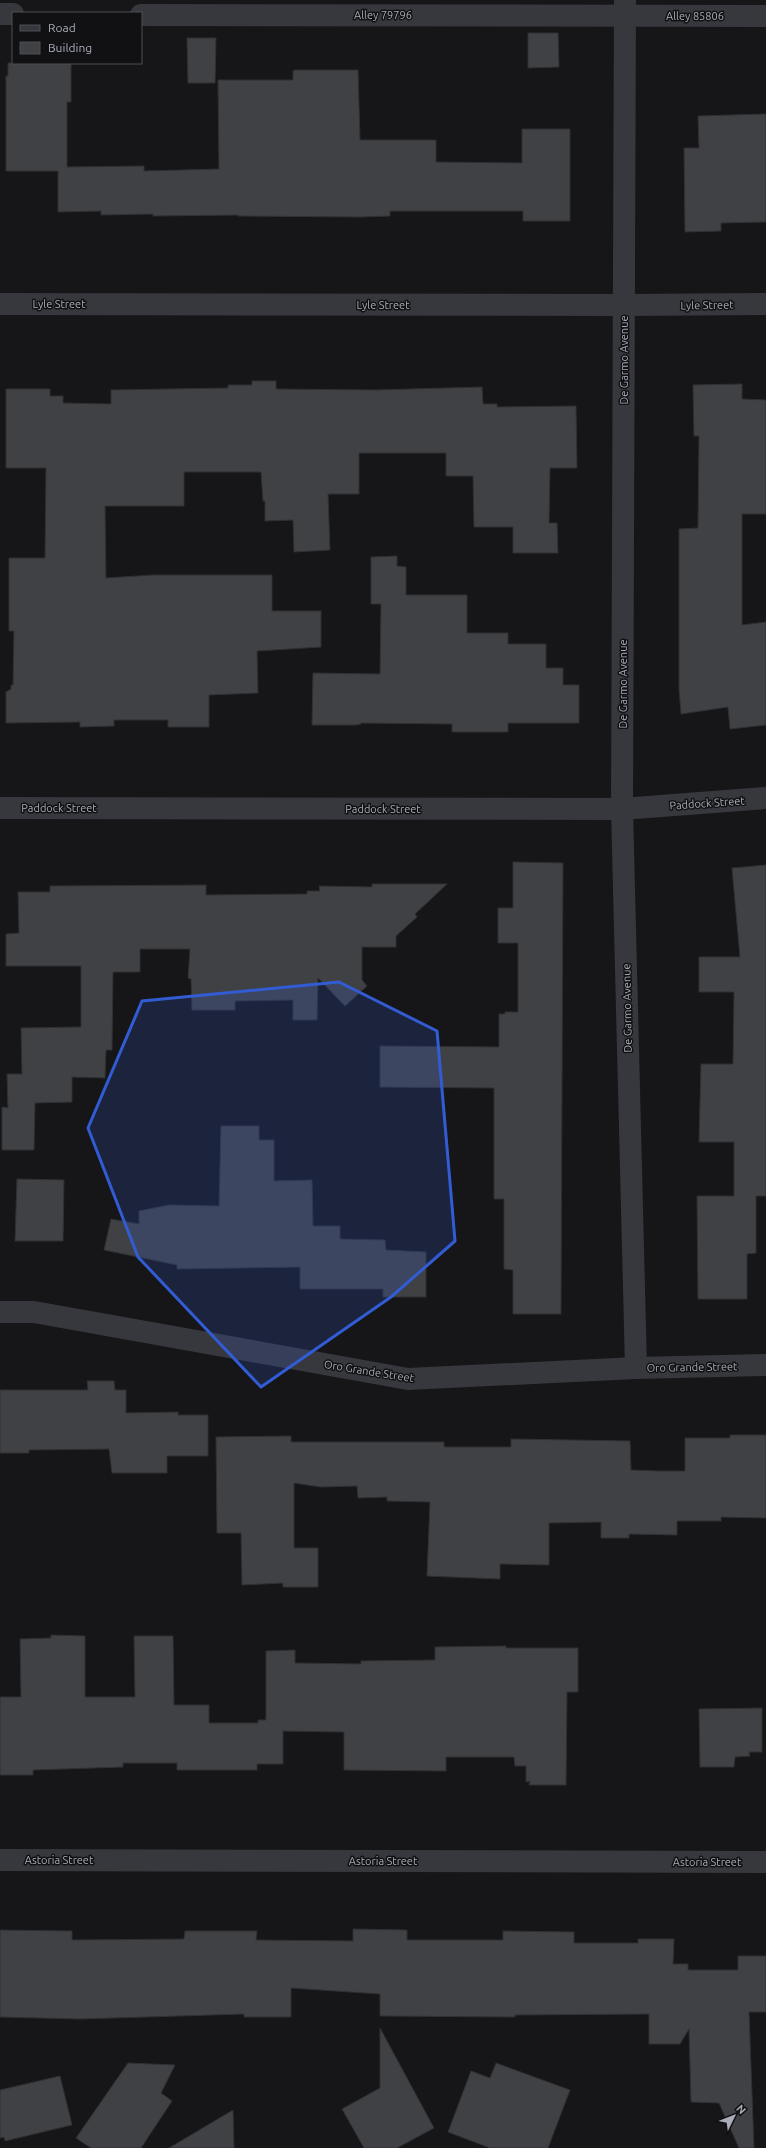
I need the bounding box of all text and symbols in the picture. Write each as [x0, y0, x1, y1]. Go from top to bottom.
street label: Alley 79796 [354, 9, 412, 21]
street label: Alley 85806 [666, 10, 724, 22]
legend [12, 12, 142, 64]
text: Road [48, 21, 76, 34]
text: Building [48, 41, 92, 54]
street label: Lyle Street [33, 298, 86, 310]
street label: Lyle Street [357, 299, 410, 311]
street label: Lyle Street [680, 299, 734, 311]
street label: De Garmo Avenue [618, 316, 630, 404]
street label: De Garmo Avenue [617, 640, 629, 728]
street label: Paddock Street [669, 794, 746, 812]
street label: Paddock Street [21, 802, 97, 814]
street label: Paddock Street [345, 803, 421, 815]
street label: De Garmo Avenue [620, 963, 634, 1053]
street label: Oro Grande Street [323, 1358, 415, 1384]
street label: Oro Grande Street [647, 1360, 738, 1374]
street label: Astoria Street [25, 1854, 94, 1866]
street label: Astoria Street [349, 1855, 418, 1867]
street label: Astoria Street [673, 1856, 742, 1868]
north arrow [714, 2096, 754, 2136]
text: N [734, 2102, 749, 2116]

